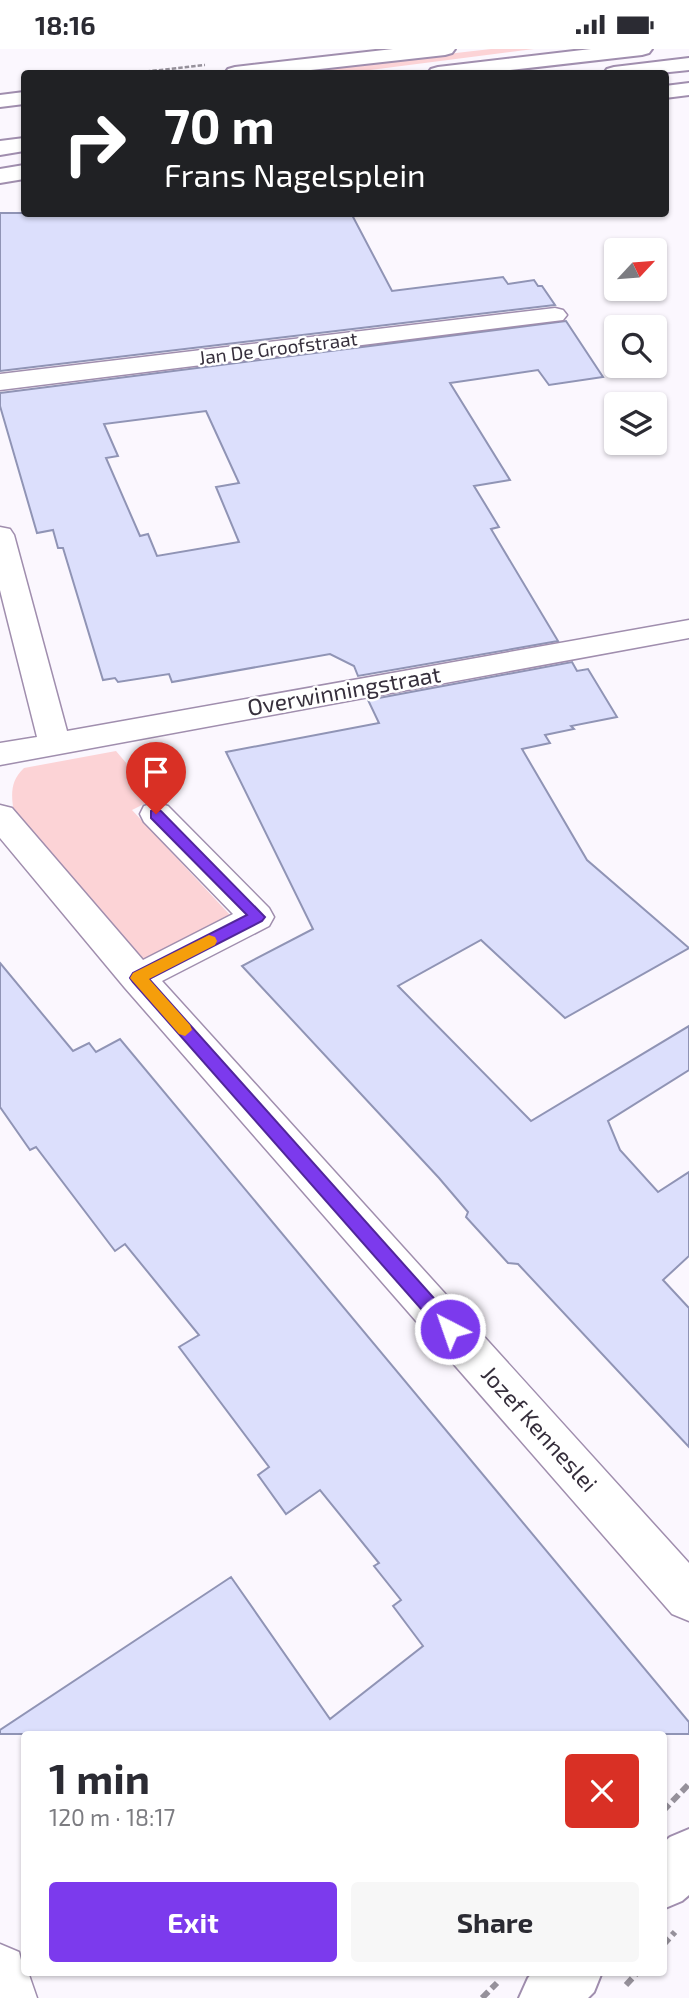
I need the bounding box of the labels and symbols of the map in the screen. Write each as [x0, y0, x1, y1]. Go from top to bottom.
north arrow [604, 238, 667, 301]
street label: Jan De Groofstraat [197, 326, 359, 369]
street label: Overwinningstraat [245, 659, 443, 721]
pin [126, 742, 186, 814]
position arrow [413, 1292, 487, 1366]
street label: Jozef Kenneslei [476, 1360, 604, 1497]

